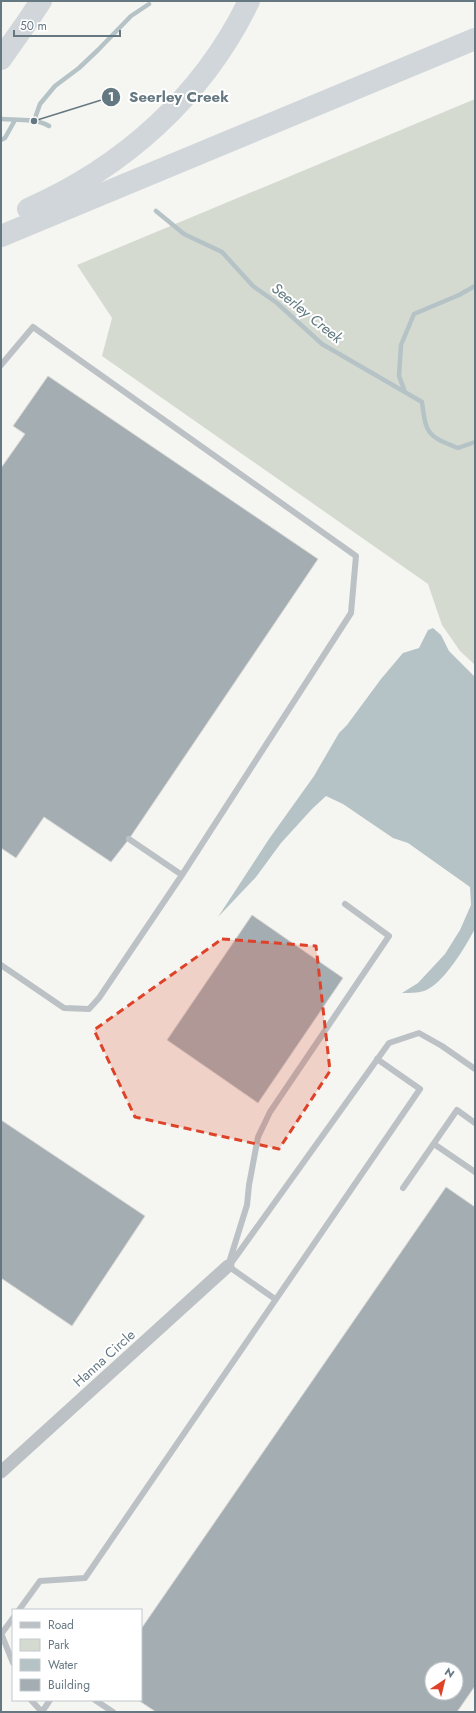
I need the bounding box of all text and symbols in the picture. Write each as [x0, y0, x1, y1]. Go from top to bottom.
scale bar [14, 12, 120, 38]
text: 50 m [20, 17, 47, 35]
callout: Seerley Creek [101, 83, 237, 110]
text: Seerley Creek [129, 86, 229, 108]
text: 1 [108, 88, 114, 106]
water label: Seerley Creek [267, 277, 348, 349]
street label: Hanna Circle [69, 1325, 139, 1391]
legend [12, 1609, 142, 1701]
text: Road [48, 1616, 74, 1634]
text: Park [48, 1636, 70, 1654]
text: Water [48, 1656, 79, 1674]
north arrow [424, 1661, 464, 1701]
text: N [442, 1664, 458, 1682]
text: Building [48, 1676, 90, 1694]

